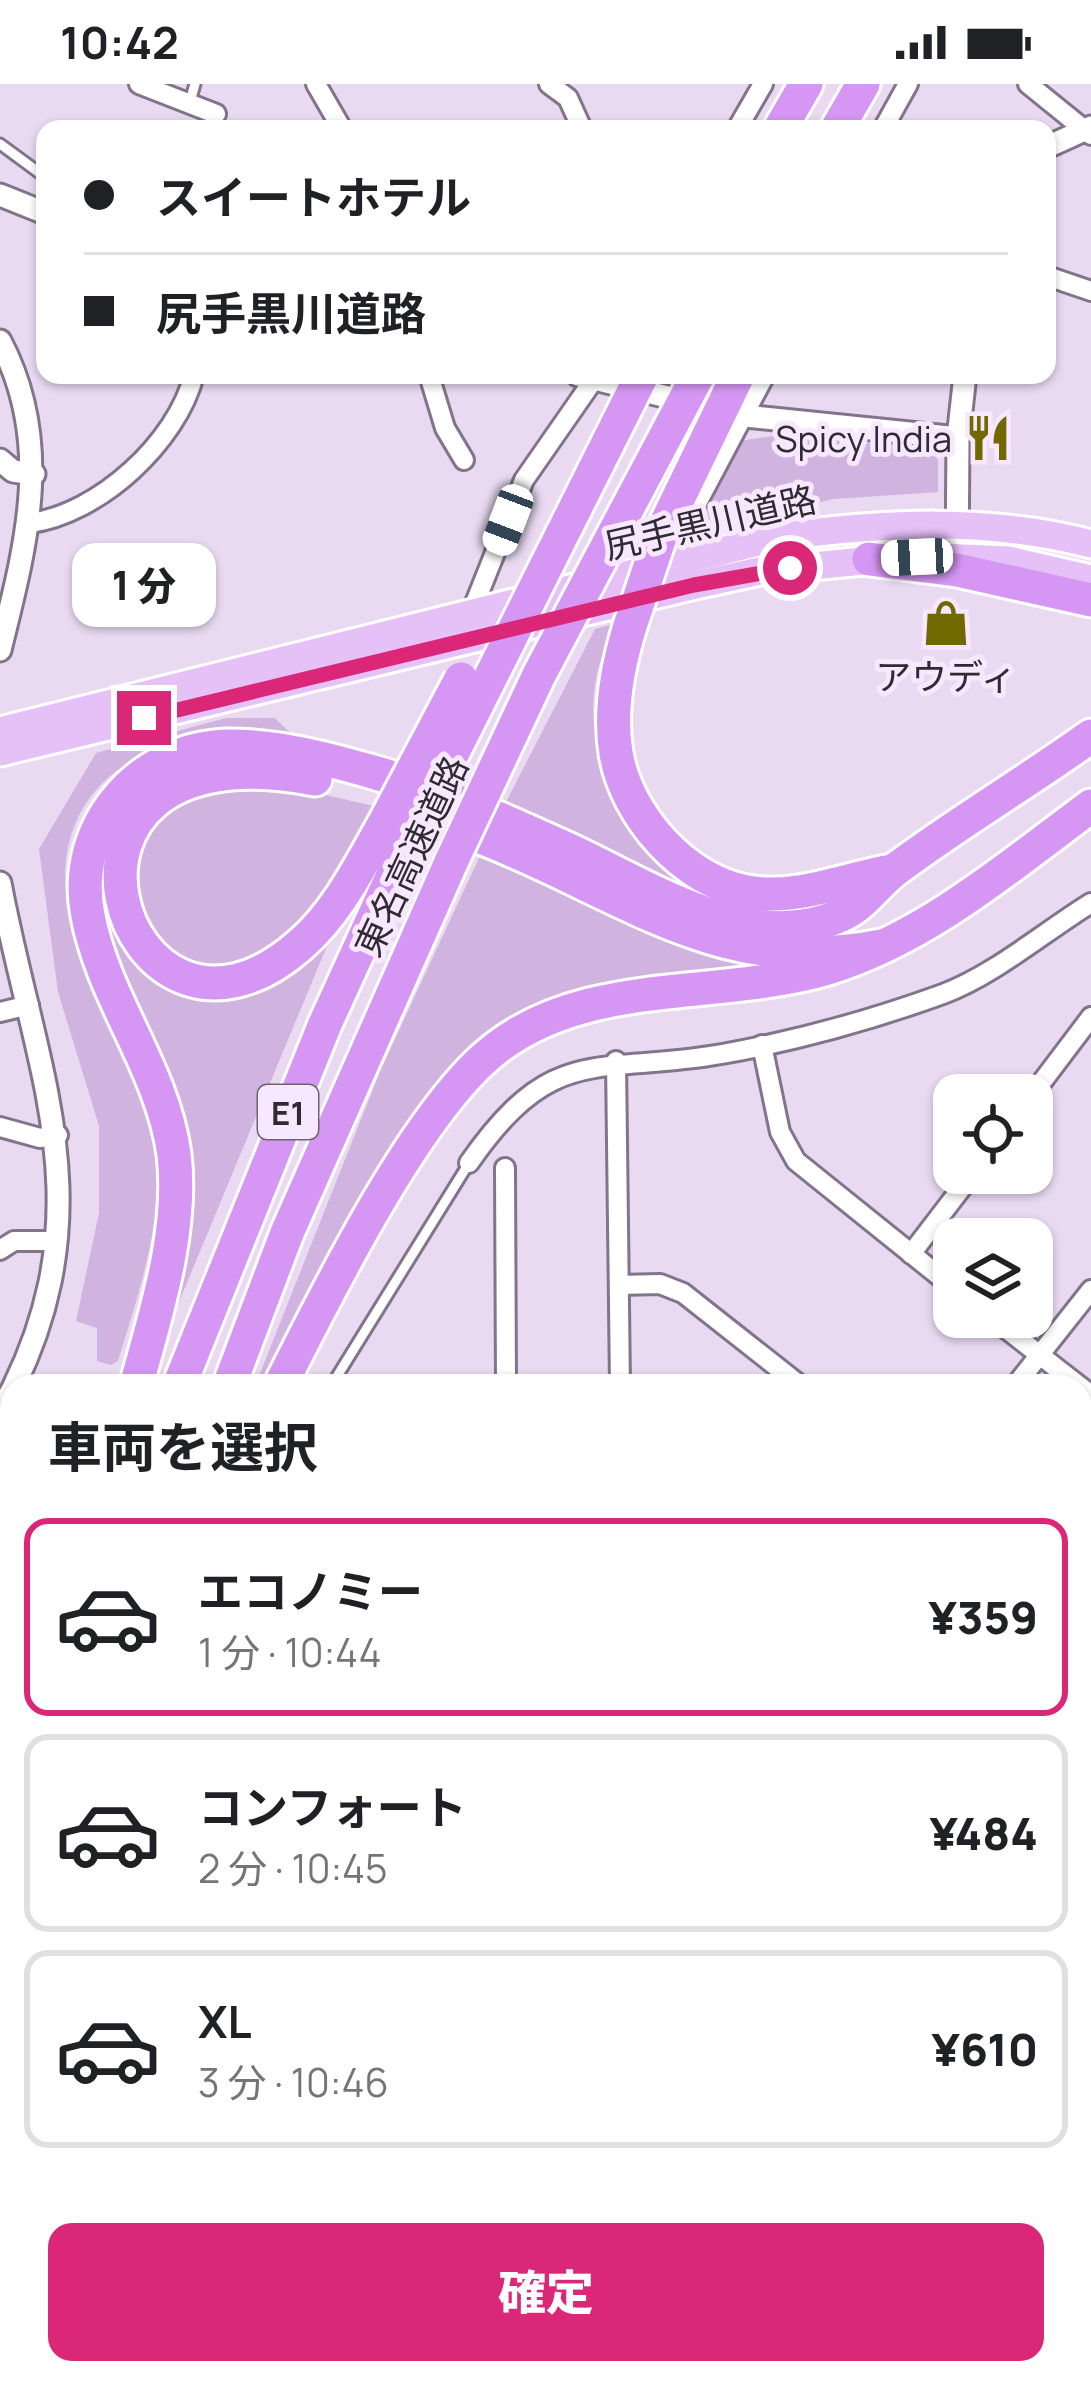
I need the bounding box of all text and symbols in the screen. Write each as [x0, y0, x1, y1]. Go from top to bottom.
text: 10:42 [60, 11, 179, 73]
text: スイートホテル [156, 166, 471, 228]
text: 尻手黒川道路 [156, 282, 426, 344]
restaurant icon: Spicy India [963, 413, 1013, 463]
place label: Spicy India [775, 414, 952, 463]
street label: 尻手黒川道路 [599, 474, 821, 570]
car [478, 480, 538, 560]
car [880, 537, 954, 577]
route start [763, 541, 817, 595]
callout: 1 分 [72, 544, 216, 628]
text: 1 分 [112, 558, 176, 612]
shop icon: アウディ [921, 598, 971, 648]
place label: アウディ [875, 652, 1017, 701]
route end [117, 691, 171, 745]
street label: 東名高速道路 [343, 748, 479, 964]
map controls [933, 1074, 1053, 1338]
button: locate [933, 1074, 1053, 1194]
road number: E1 [258, 1085, 318, 1139]
button: layers [933, 1218, 1053, 1338]
text: 車両を選択 [48, 1409, 318, 1483]
text: エコノミー [198, 1560, 423, 1622]
icon: car [54, 1563, 162, 1671]
text: ¥359 [929, 1586, 1038, 1648]
text: 1 分 · 10:44 [198, 1625, 381, 1679]
text: コンフォート [198, 1776, 467, 1838]
icon: car [54, 1779, 162, 1887]
text: ¥484 [929, 1802, 1038, 1864]
text: 2 分 · 10:45 [198, 1841, 388, 1895]
text: XL [198, 1990, 252, 2052]
icon: car [54, 1995, 162, 2103]
text: ¥610 [932, 2018, 1038, 2080]
text: 3 分 · 10:46 [198, 2055, 389, 2109]
button: 確定 [48, 2223, 1044, 2361]

